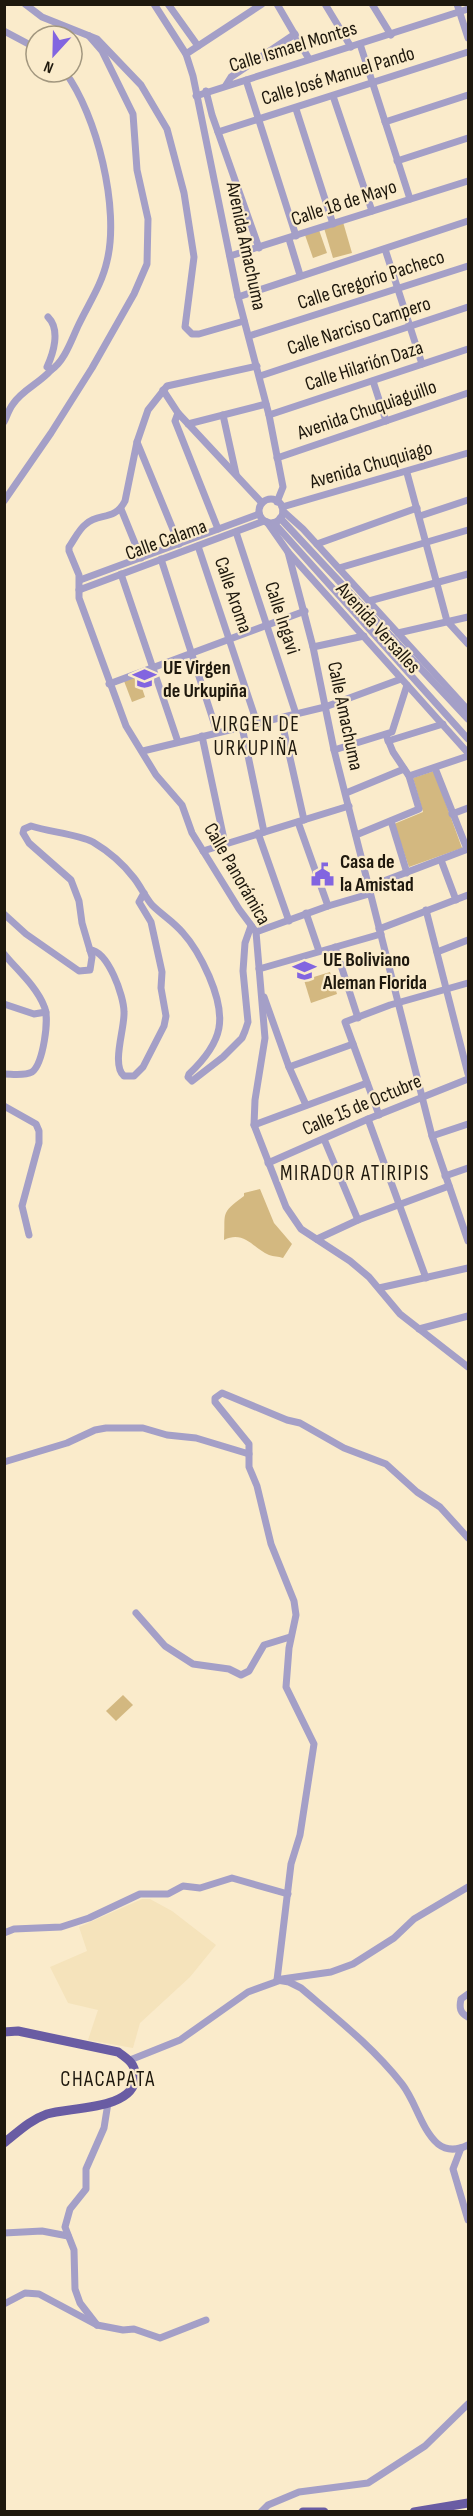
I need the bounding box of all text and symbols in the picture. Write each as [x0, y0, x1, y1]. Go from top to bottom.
street label: Calle Ismael Montes [226, 16, 360, 78]
north arrow [24, 24, 84, 84]
street label: Calle José Manuel Pando [258, 41, 418, 111]
text: N [41, 56, 56, 77]
street label: Calle 18 de Mayo [288, 175, 400, 231]
street label: Avenida Amachuma [220, 179, 271, 312]
street label: Calle Gregorio Pacheco [295, 245, 447, 315]
street label: Calle Narciso Campero [284, 292, 434, 360]
street label: Calle Hilarión Daza [302, 336, 426, 396]
street label: Avenida Chuquiaguillo [293, 375, 440, 445]
street label: Avenida Chuquiago [306, 436, 435, 494]
street label: Calle Calama [122, 514, 210, 566]
street label: Calle Aroma [209, 554, 257, 636]
street label: Avenida Versalles [330, 577, 425, 679]
street label: Calle Ingavi [259, 579, 305, 657]
place label: UE Virgen de Urkupiña [163, 656, 247, 703]
street label: Calle Amachuma [322, 659, 368, 773]
school or university icon: UE Virgen de Urkupiña [132, 666, 158, 692]
district label: VIRGEN DE URKUPIÑA [212, 712, 300, 761]
street label: Calle Panorámica [198, 819, 276, 929]
place label: Casa de la Amistad [340, 850, 414, 897]
public building icon: Casa de la Amistad [309, 861, 335, 887]
place label: UE Boliviano Aleman Florida [322, 948, 427, 995]
school or university icon: UE Boliviano Aleman Florida [292, 958, 318, 984]
street label: Calle 15 de Octubre [299, 1069, 425, 1141]
district label: MIRADOR ATIRIPIS [280, 1161, 430, 1186]
district label: CHACAPATA [60, 2067, 156, 2092]

